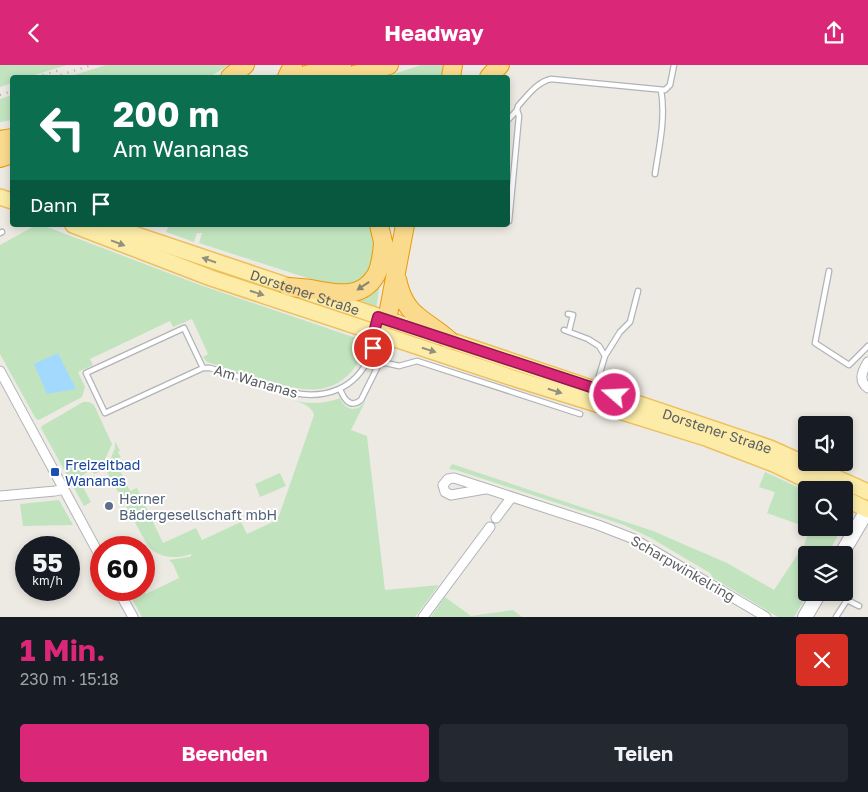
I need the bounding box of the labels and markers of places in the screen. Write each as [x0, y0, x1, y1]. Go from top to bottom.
pin [352, 327, 394, 369]
place label: Freizeitbad Wananas [65, 456, 140, 489]
marker: Freizeitbad Wananas [49, 466, 61, 478]
place label: Herner Bädergesellschaft mbH [119, 490, 277, 523]
marker: Herner Bädergesellschaft mbH [103, 500, 115, 512]

